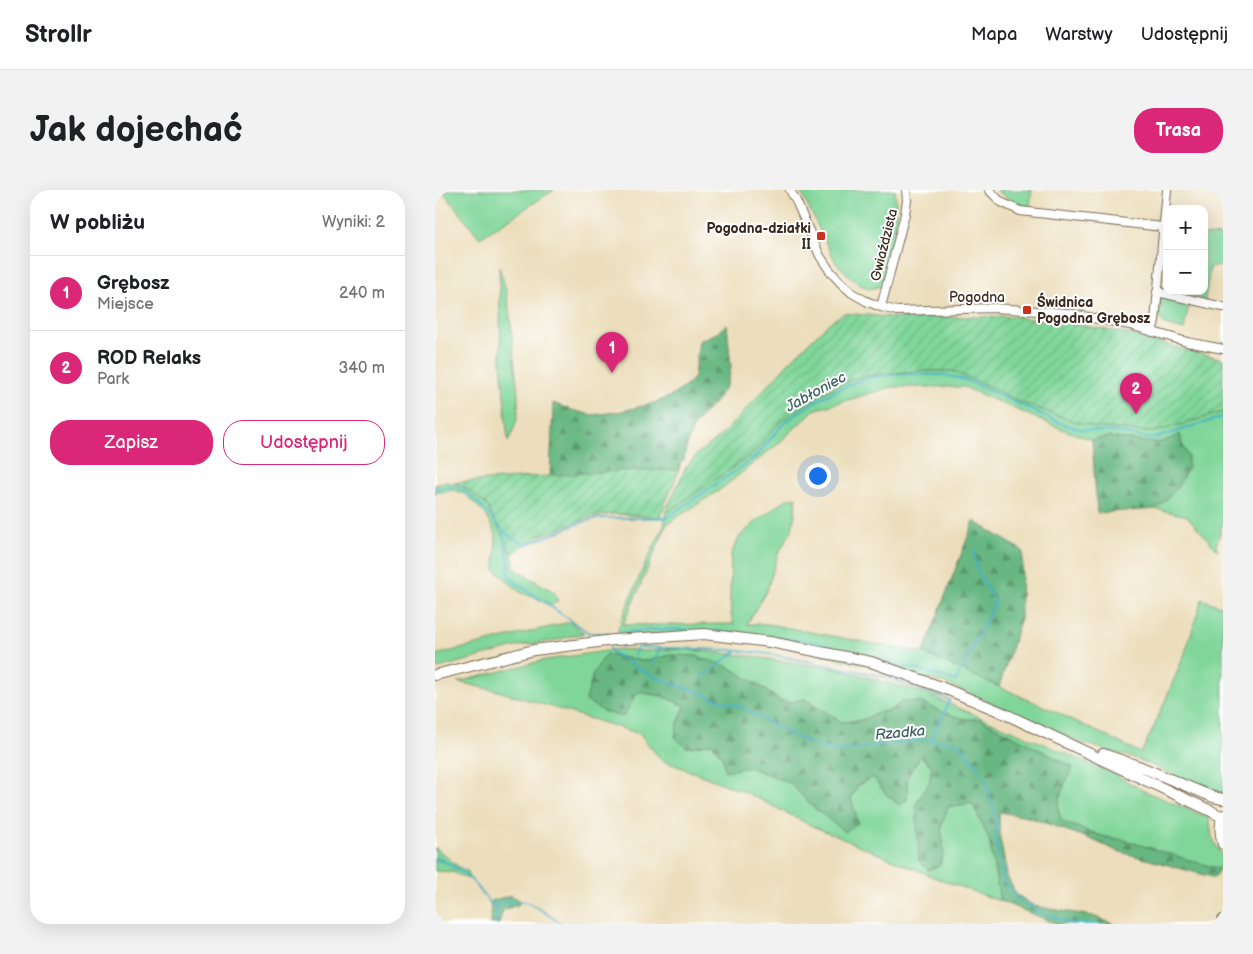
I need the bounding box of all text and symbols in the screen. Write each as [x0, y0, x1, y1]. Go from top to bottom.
text: Strollr [25, 20, 92, 49]
text: Mapa [971, 24, 1017, 45]
text: Warstwy [1045, 24, 1113, 45]
text: Udostępnij [1141, 24, 1228, 45]
button: Trasa [1134, 108, 1223, 153]
text: Jak dojechać [30, 109, 243, 152]
map controls [1163, 205, 1208, 295]
button: + [1163, 205, 1208, 250]
street label: Gwiaździsta [867, 207, 901, 283]
text: W pobliżu [50, 210, 145, 235]
text: Wyniki: 2 [322, 213, 385, 232]
place label: Pogodna-działki II [707, 220, 811, 253]
marker: Pogodna-działki II [815, 230, 827, 242]
button: − [1163, 250, 1208, 295]
text: Grębosz [97, 272, 170, 295]
text: 1 [63, 284, 69, 303]
text: 240 m [339, 284, 385, 303]
street label: Pogodna [949, 289, 1005, 306]
place label: Świdnica Pogodna Grębosz [1037, 292, 1151, 327]
text: Miejsce [97, 295, 154, 314]
marker: Świdnica Pogodna Grębosz [1021, 304, 1033, 316]
pin: 1 [596, 332, 628, 373]
text: ROD Relaks [97, 347, 201, 370]
text: 2 [61, 359, 71, 378]
text: 340 m [338, 359, 385, 378]
water label: Jabłoniec [781, 368, 850, 417]
text: Park [97, 370, 129, 389]
pin: 2 [1120, 373, 1152, 414]
button: Zapisz [50, 420, 213, 465]
button: Udostępnij [223, 420, 385, 465]
your location [805, 463, 831, 489]
water label: Rzadka [874, 721, 926, 745]

